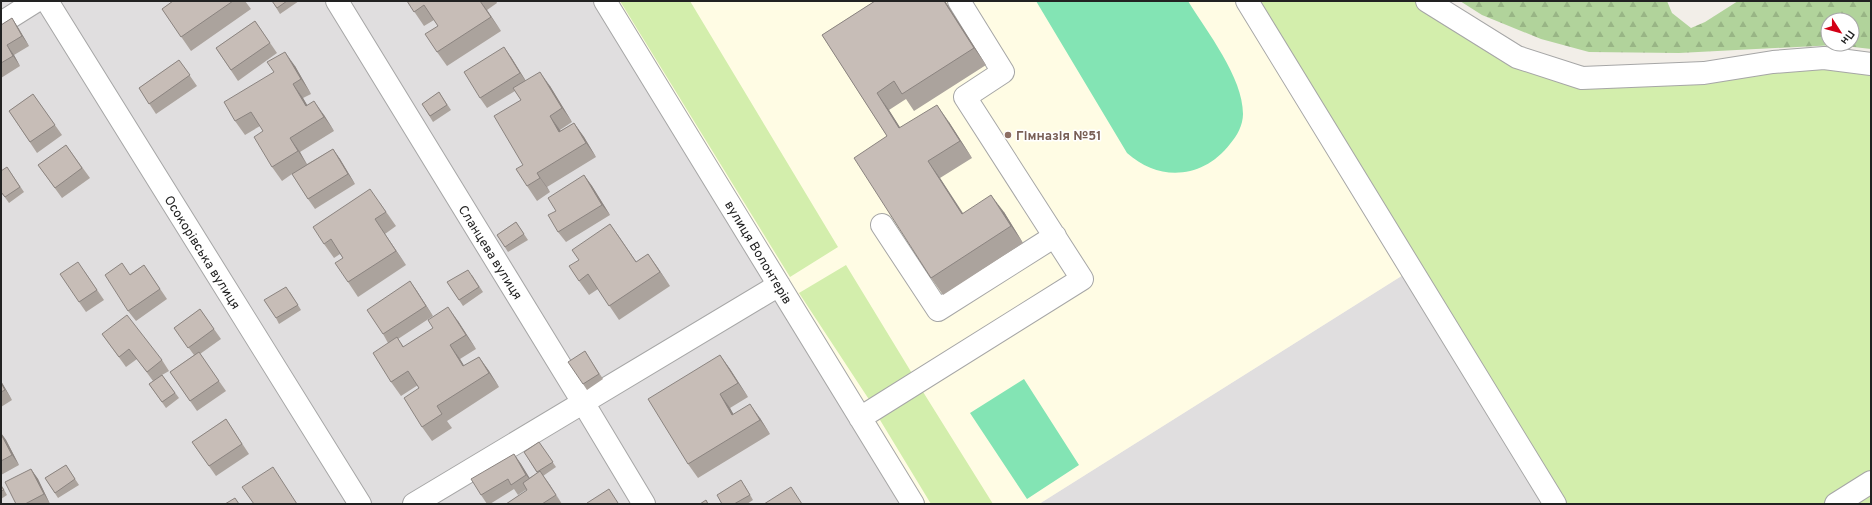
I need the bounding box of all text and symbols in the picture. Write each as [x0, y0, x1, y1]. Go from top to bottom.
north arrow [1820, 12, 1860, 52]
text: Пн [1837, 27, 1857, 47]
place label: Гімназія №51 [1016, 129, 1101, 145]
marker: Гімназія №51 [1003, 130, 1013, 140]
street label: Осокорівська вулиця [160, 193, 243, 313]
street label: вулиця Волонтерів [720, 198, 794, 308]
street label: Сланцева вулиця [454, 203, 525, 303]

